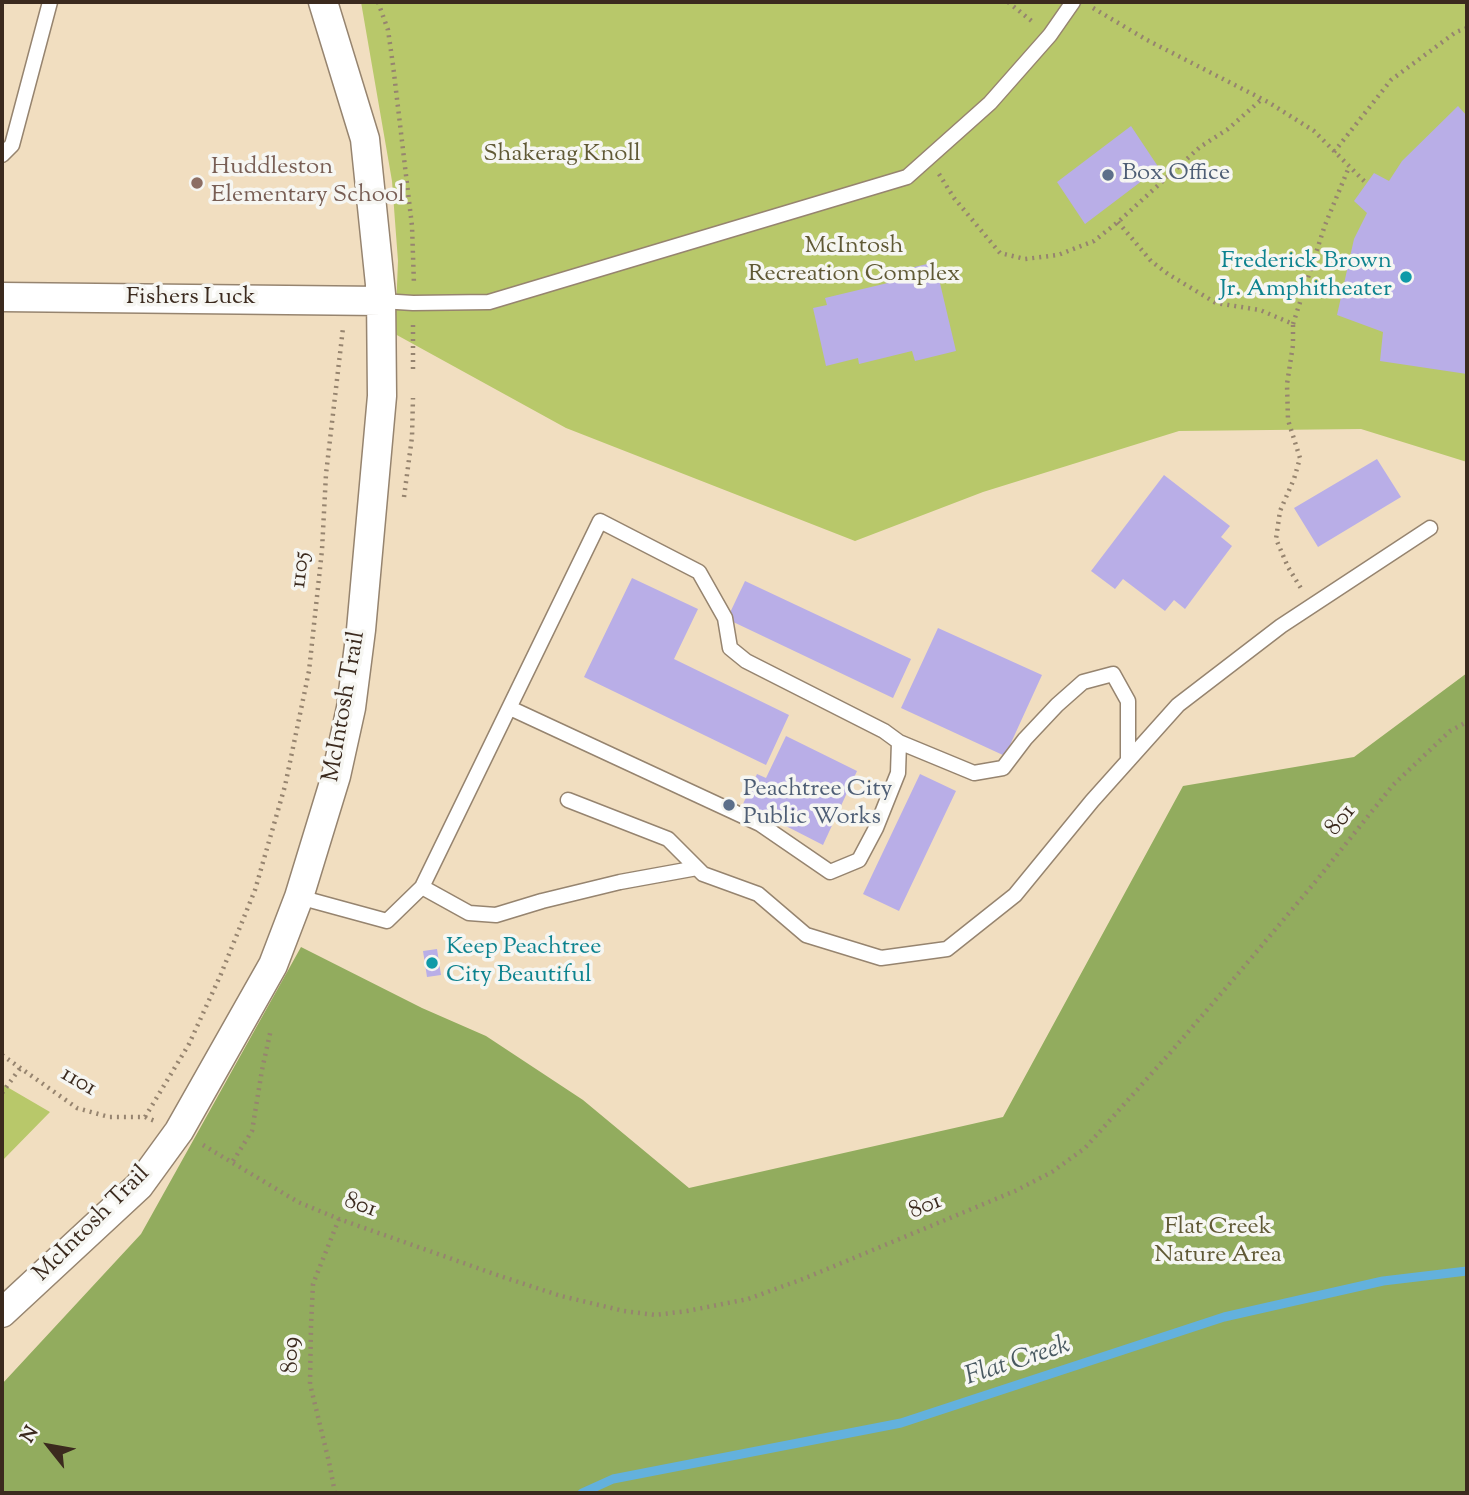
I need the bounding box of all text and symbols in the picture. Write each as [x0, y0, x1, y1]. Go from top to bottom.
park label: Shakerag Knoll [483, 142, 641, 170]
place label: Huddleston Elementary School [211, 155, 405, 211]
place label: Box Office [1122, 161, 1230, 189]
marker: Box Office [1100, 167, 1116, 183]
marker: Huddleston Elementary School [189, 175, 205, 191]
park label: McIntosh Recreation Complex [748, 234, 960, 290]
place label: Frederick Brown Jr. Amphitheater [1220, 249, 1392, 305]
marker: Frederick Brown Jr. Amphitheater [1398, 269, 1414, 285]
street label: Fishers Luck [126, 285, 256, 313]
street label: 1105 [286, 550, 318, 590]
street label: McIntosh Trail [319, 629, 373, 785]
place label: Peachtree City Public Works [743, 777, 893, 833]
marker: Peachtree City Public Works [721, 797, 737, 813]
street label: 801 [1321, 799, 1363, 843]
place label: Keep Peachtree City Beautiful [446, 935, 601, 991]
marker: Keep Peachtree City Beautiful [424, 955, 440, 971]
street label: 1101 [55, 1061, 101, 1105]
street label: McIntosh Trail [29, 1161, 157, 1289]
street label: 801 [340, 1188, 380, 1226]
street label: 801 [905, 1189, 947, 1227]
park label: Flat Creek Nature Area [1154, 1215, 1282, 1271]
water label: Flat Creek [962, 1331, 1074, 1395]
street label: 809 [279, 1337, 307, 1373]
north arrow [14, 1411, 84, 1481]
text: N [15, 1421, 46, 1448]

